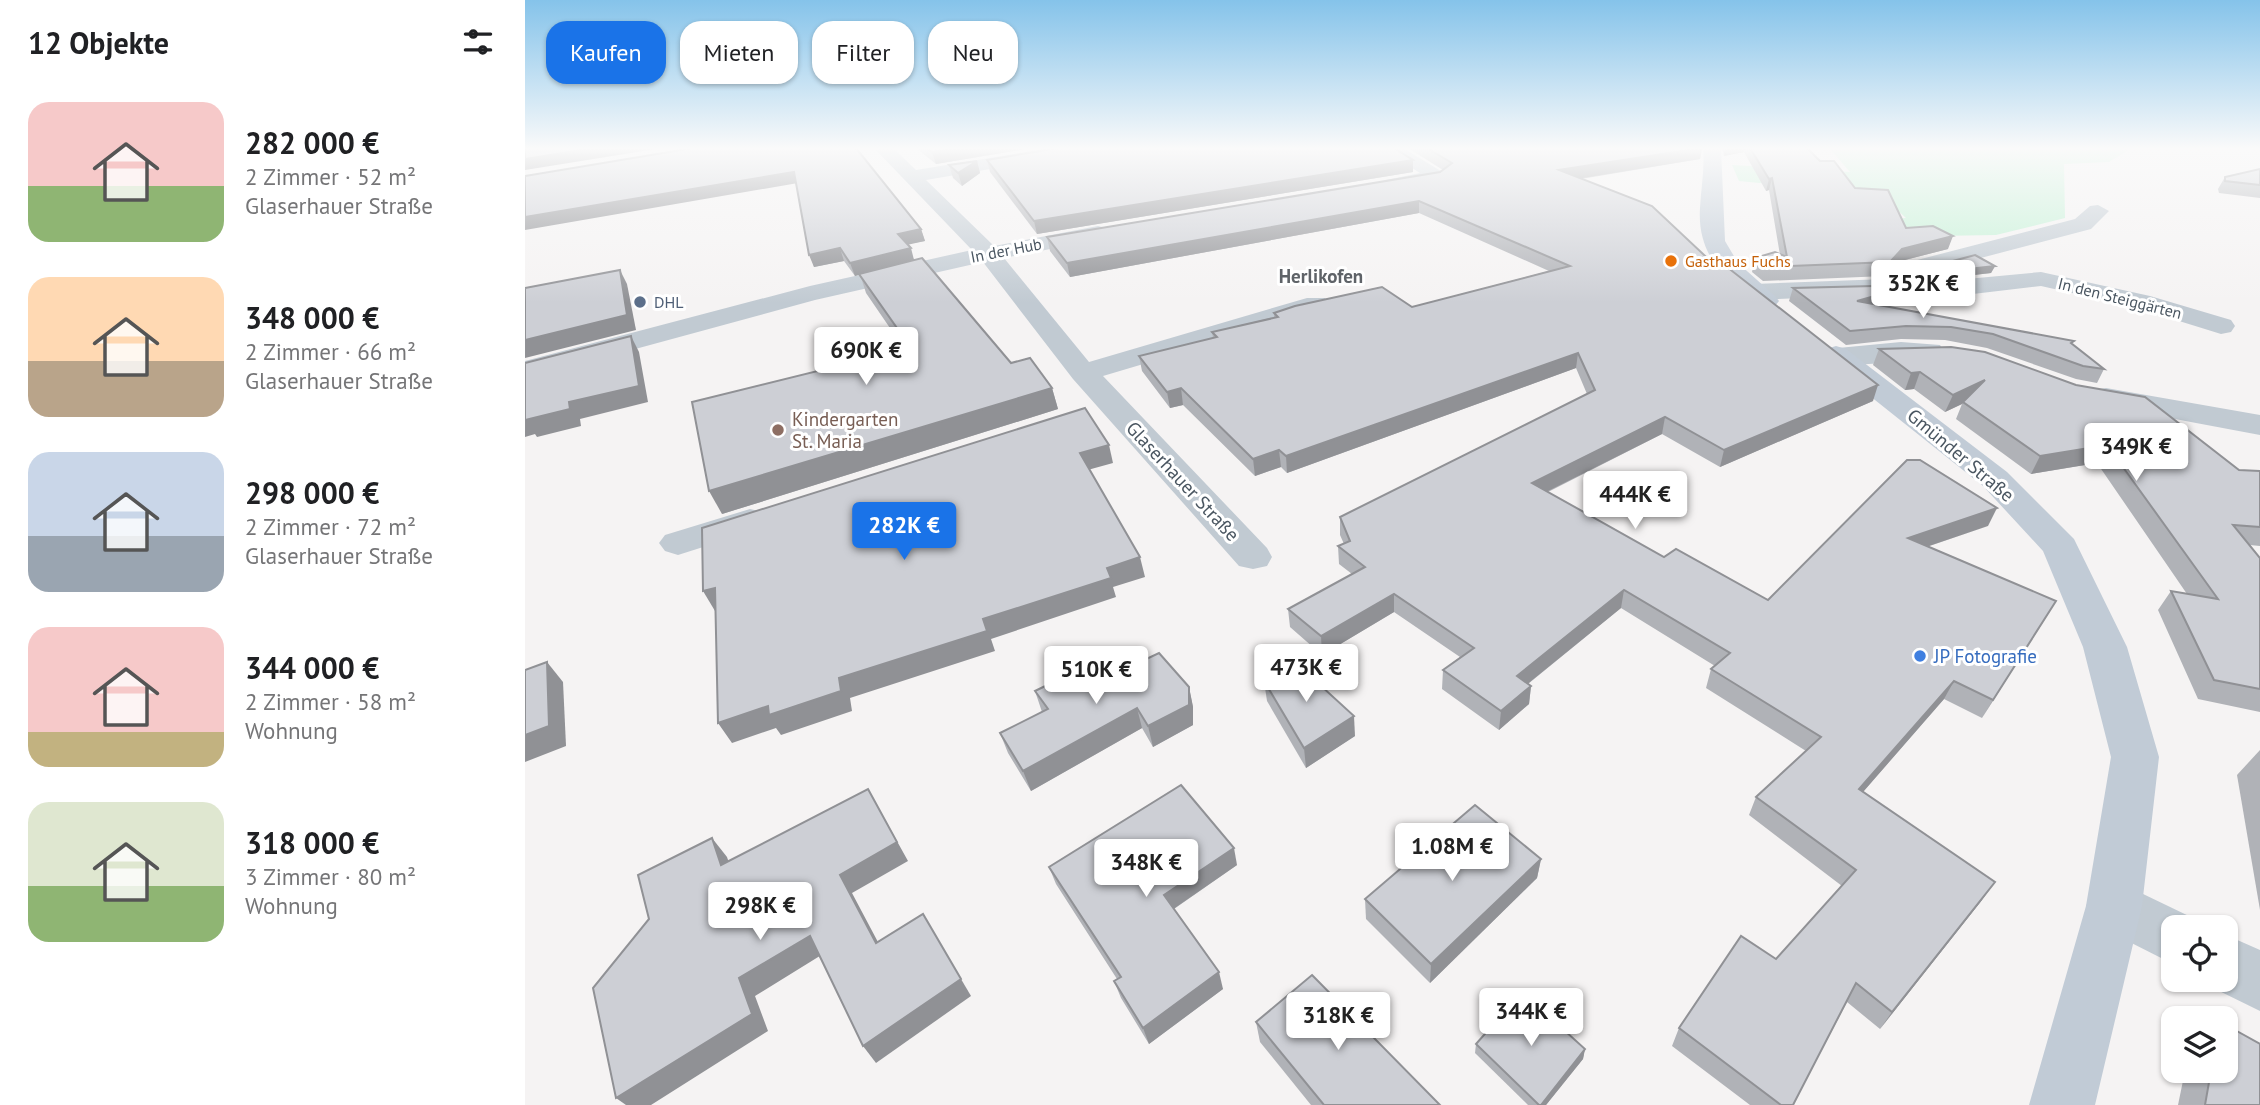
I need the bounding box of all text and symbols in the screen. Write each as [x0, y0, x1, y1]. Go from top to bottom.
chip: Kaufen [546, 21, 666, 84]
chip: Mieten [680, 21, 798, 84]
chip: Filter [812, 21, 914, 84]
chip: Neu [928, 21, 1018, 84]
text: 12 Objekte [28, 23, 169, 62]
icon: filters [459, 23, 497, 61]
text: 282 000 € [245, 123, 379, 162]
icon: home [84, 130, 168, 214]
text: 2 Zimmer · 52 m² [245, 162, 416, 191]
text: Glaserhauer Straße [245, 191, 433, 220]
street label: In der Hub [969, 233, 1043, 267]
place label: Gasthaus Fuchs [1685, 251, 1791, 271]
marker: Gasthaus Fuchs [1663, 253, 1679, 269]
pin: 352K € [1866, 260, 1980, 320]
district label: Herlikofen [1279, 264, 1363, 288]
text: 352K € [1887, 268, 1959, 297]
street label: In den Steiggärten [2056, 273, 2184, 323]
place label: DHL [654, 292, 684, 312]
marker: DHL [632, 294, 648, 310]
text: 348 000 € [245, 298, 379, 337]
icon: home [84, 305, 168, 389]
pin: 690K € [809, 328, 923, 387]
text: 690K € [830, 335, 902, 364]
text: 2 Zimmer · 66 m² [245, 337, 416, 366]
text: Glaserhauer Straße [245, 366, 433, 395]
street label: Gmünder Straße [1903, 403, 2019, 507]
place label: Kindergarten St. Maria [792, 407, 898, 453]
street label: Glaserhauer Straße [1121, 416, 1245, 546]
marker: Kindergarten St. Maria [770, 422, 786, 438]
pin: 349K € [2079, 424, 2193, 483]
text: 349K € [2100, 431, 2172, 460]
pin: 444K € [1578, 472, 1692, 531]
text: 298 000 € [245, 473, 379, 512]
text: 444K € [1599, 479, 1671, 508]
icon: home [84, 480, 168, 564]
pin: 282K € [847, 503, 961, 562]
text: 282K € [868, 510, 940, 539]
text: 2 Zimmer · 72 m² [245, 512, 416, 541]
text: Glaserhauer Straße [245, 541, 433, 570]
pin: 473K € [1249, 644, 1363, 704]
place label: JP Fotografie [1933, 644, 2037, 668]
pin: 510K € [1039, 646, 1153, 706]
text: 344 000 € [245, 648, 379, 687]
marker: JP Fotografie [1912, 648, 1928, 664]
text: 473K € [1270, 652, 1342, 681]
text: 510K € [1060, 654, 1132, 683]
icon: home [84, 655, 168, 739]
text: 2 Zimmer · 58 m² [245, 687, 416, 716]
text: Wohnung [245, 716, 338, 745]
text: 318 000 € [245, 823, 379, 862]
pin: 1.08M € [1387, 824, 1517, 883]
icon: home [84, 830, 168, 914]
text: 1.08M € [1411, 831, 1493, 860]
pin: 348K € [1089, 839, 1203, 899]
text: 348K € [1110, 847, 1182, 876]
text: 3 Zimmer · 80 m² [245, 862, 416, 891]
pin: 298K € [703, 883, 817, 942]
text: 298K € [724, 890, 796, 919]
text: Wohnung [245, 891, 338, 920]
map controls [2161, 915, 2238, 1083]
button: locate [2161, 915, 2238, 992]
pin: 344K € [1474, 988, 1588, 1048]
pin: 318K € [1281, 992, 1395, 1052]
text: 344K € [1495, 996, 1567, 1025]
text: 318K € [1302, 1000, 1374, 1029]
button: layers [2161, 1006, 2238, 1083]

